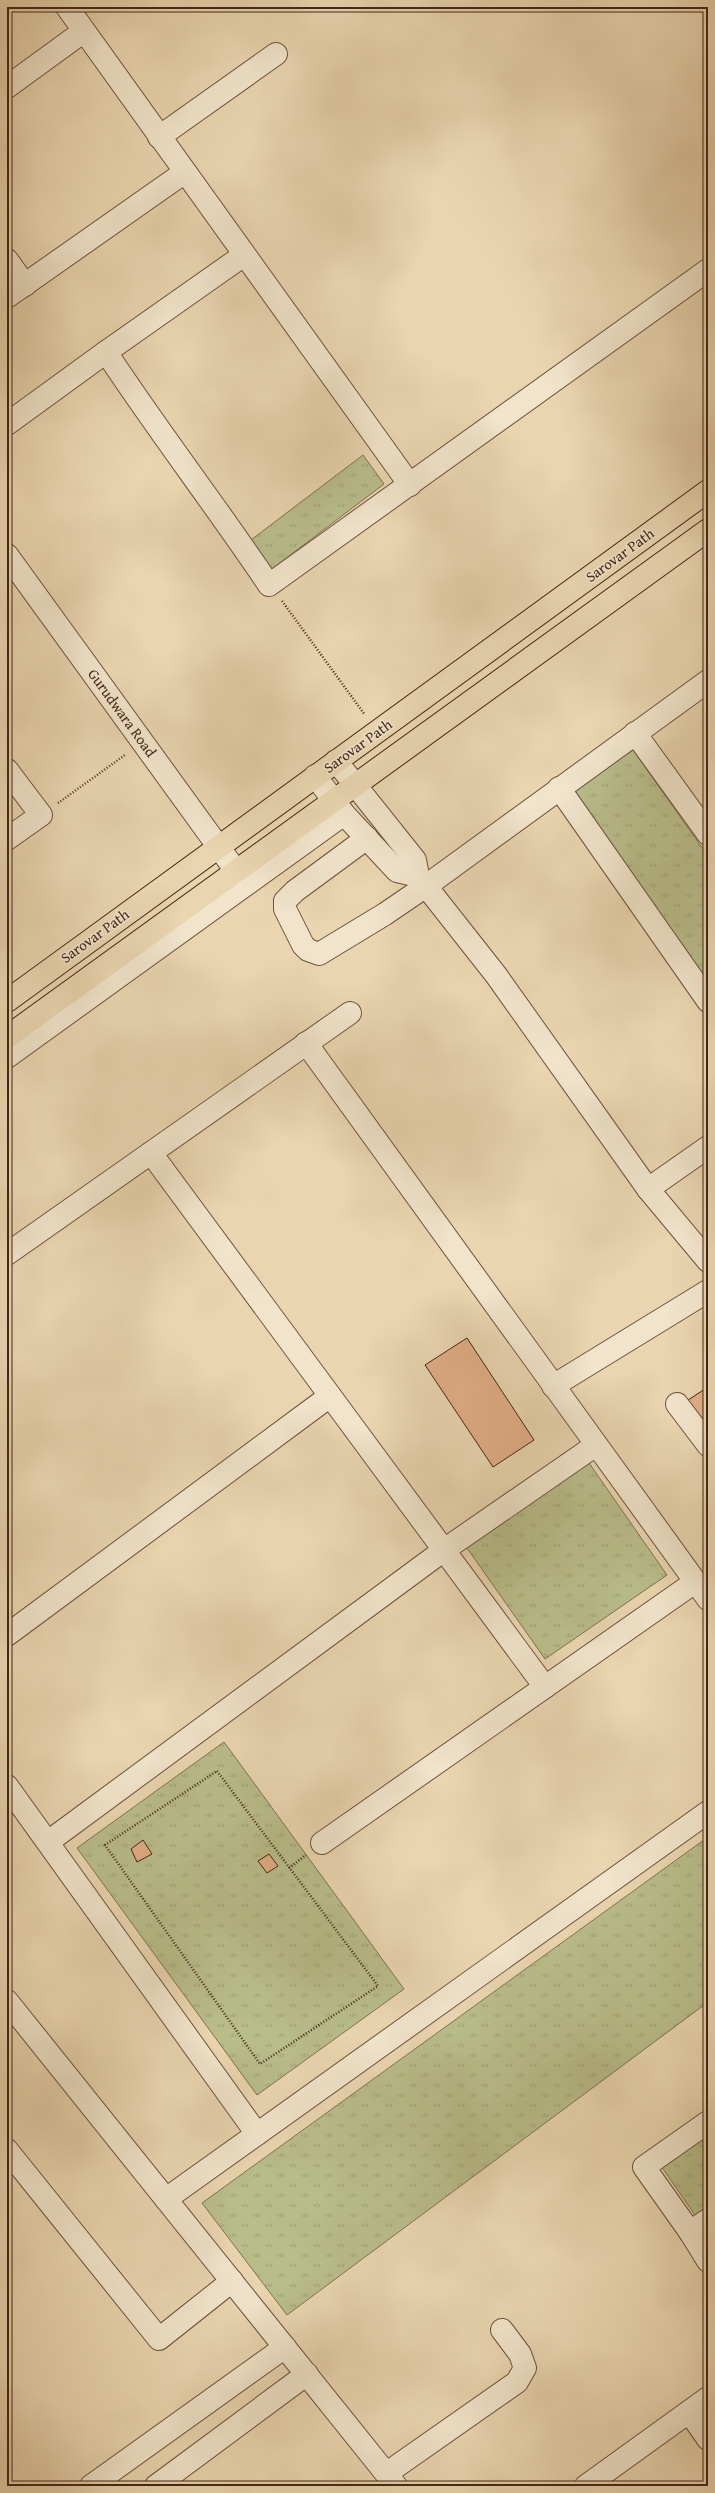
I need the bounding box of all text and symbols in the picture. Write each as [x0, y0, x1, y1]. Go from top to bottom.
street label: Sarovar Path [581, 522, 659, 587]
street label: Gurudwara Road [83, 664, 162, 761]
street label: Sarovar Path [319, 713, 397, 778]
street label: Sarovar Path [56, 903, 134, 968]

